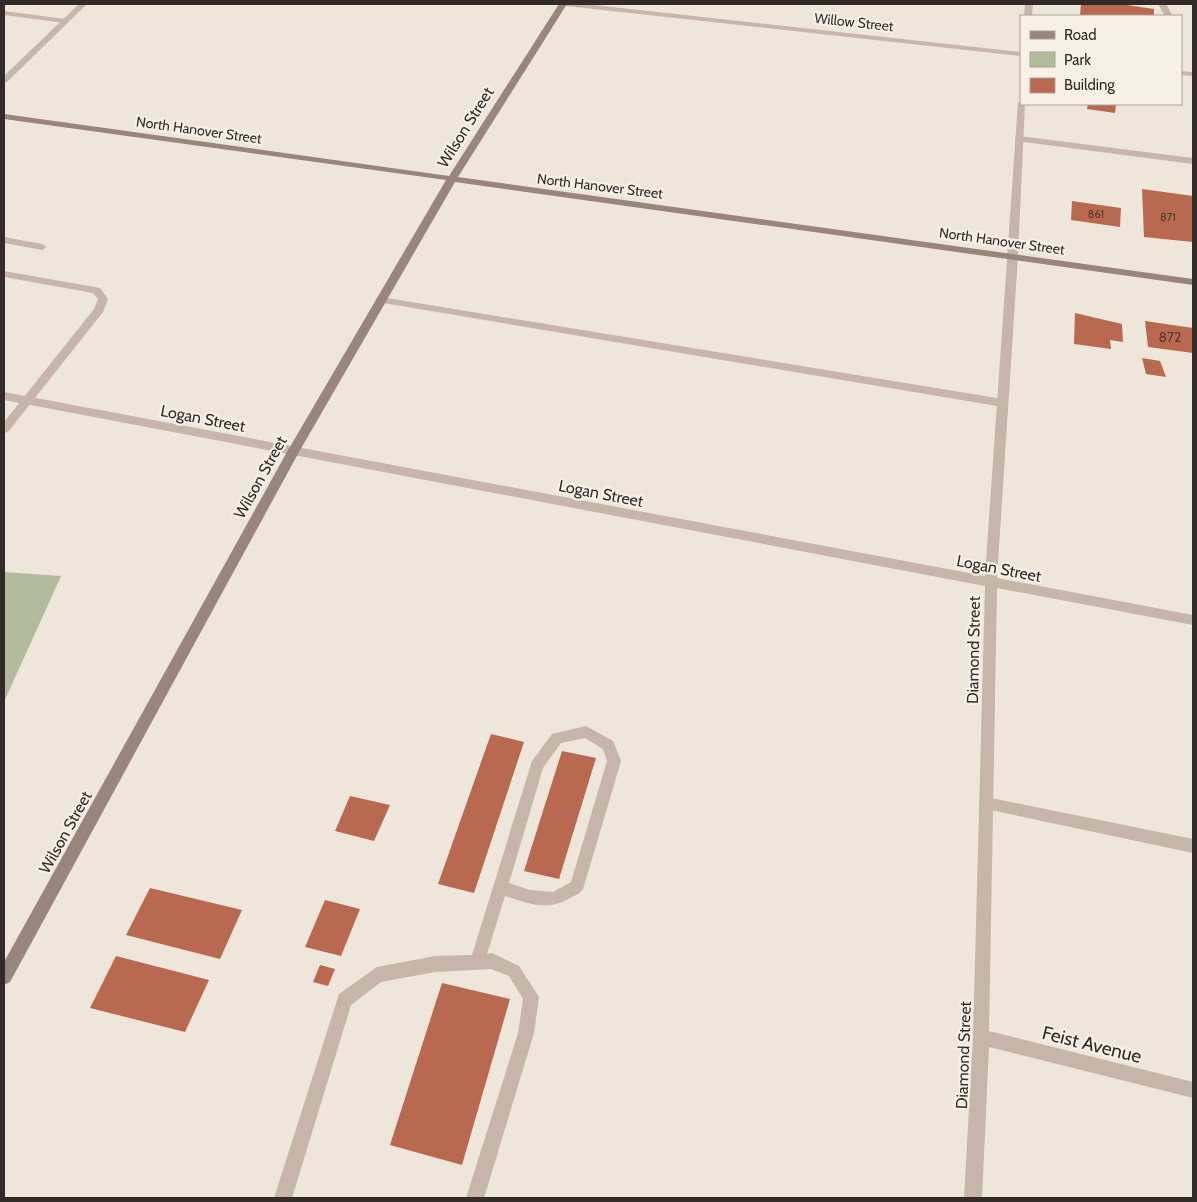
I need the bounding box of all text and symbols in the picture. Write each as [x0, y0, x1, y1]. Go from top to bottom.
street label: Willow Street [813, 9, 895, 35]
legend [1020, 15, 1182, 105]
text: Road [1064, 26, 1097, 44]
text: Park [1064, 51, 1091, 69]
text: Building [1064, 76, 1115, 94]
street label: Wilson Street [433, 83, 498, 171]
street label: North Hanover Street [135, 112, 263, 148]
street label: North Hanover Street [536, 169, 664, 203]
house number: 861 [1088, 207, 1104, 221]
house number: 871 [1160, 210, 1176, 224]
street label: North Hanover Street [938, 223, 1066, 259]
house number: 872 [1159, 328, 1181, 346]
street label: Logan Street [159, 401, 248, 436]
street label: Wilson Street [230, 432, 291, 522]
street label: Logan Street [557, 476, 646, 511]
street label: Logan Street [955, 551, 1044, 586]
street label: Diamond Street [963, 595, 984, 704]
street label: Wilson Street [35, 787, 96, 877]
street label: Diamond Street [952, 1000, 975, 1109]
street label: Feist Avenue [1040, 1021, 1144, 1068]

